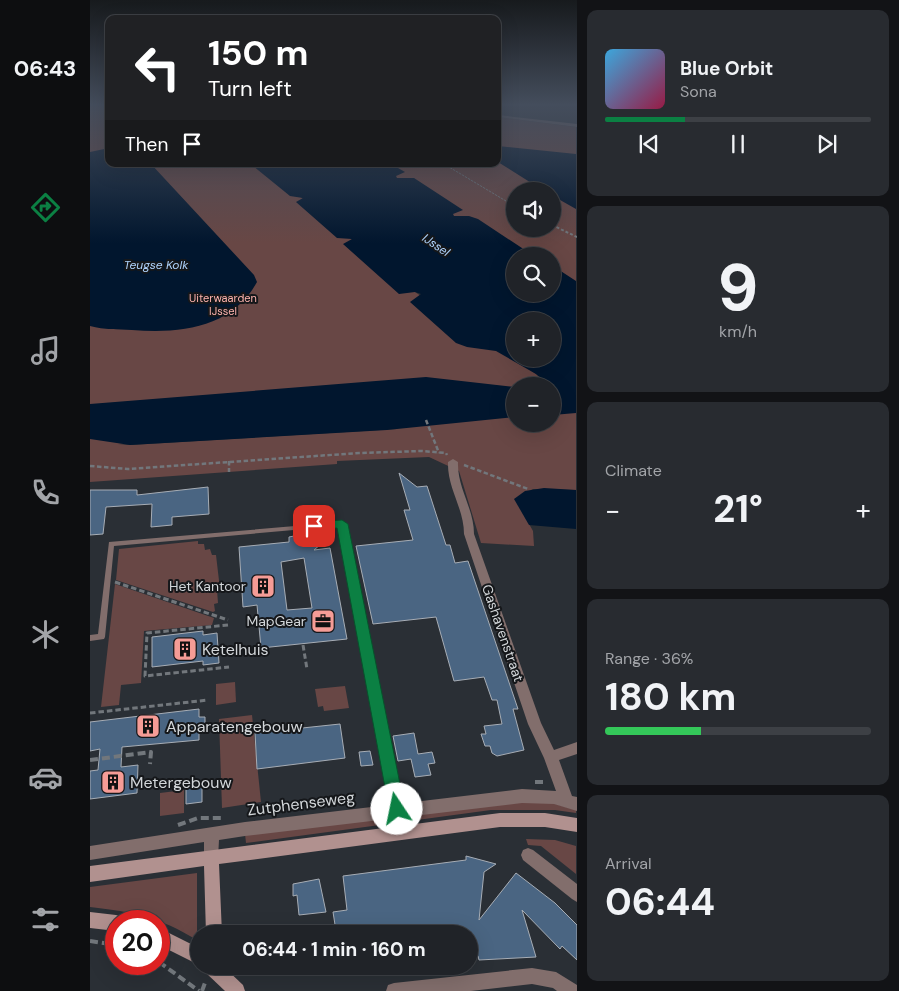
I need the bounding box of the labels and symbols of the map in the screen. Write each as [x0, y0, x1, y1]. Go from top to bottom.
water label: IJssel [419, 230, 453, 260]
water label: Teugse Kolk [124, 257, 189, 273]
park label: Uiterwaarden IJssel [189, 291, 257, 318]
pin [293, 505, 335, 547]
building icon: Het Kantoor [250, 573, 276, 599]
place label: Het Kantoor [169, 577, 246, 595]
street label: Gashavenstraat [478, 582, 528, 684]
office icon: MapGear [310, 608, 336, 634]
place label: MapGear [246, 612, 306, 630]
building icon: Ketelhuis [172, 636, 198, 662]
place label: Ketelhuis [202, 639, 269, 660]
building icon: Apparatengebouw [135, 713, 161, 739]
place label: Apparatengebouw [166, 716, 303, 737]
building icon: Metergebouw [100, 769, 126, 795]
place label: Metergebouw [130, 772, 232, 793]
position arrow [370, 782, 422, 834]
street label: Zutphenseweg [246, 786, 356, 821]
speed limit sign: 20 [105, 910, 170, 975]

